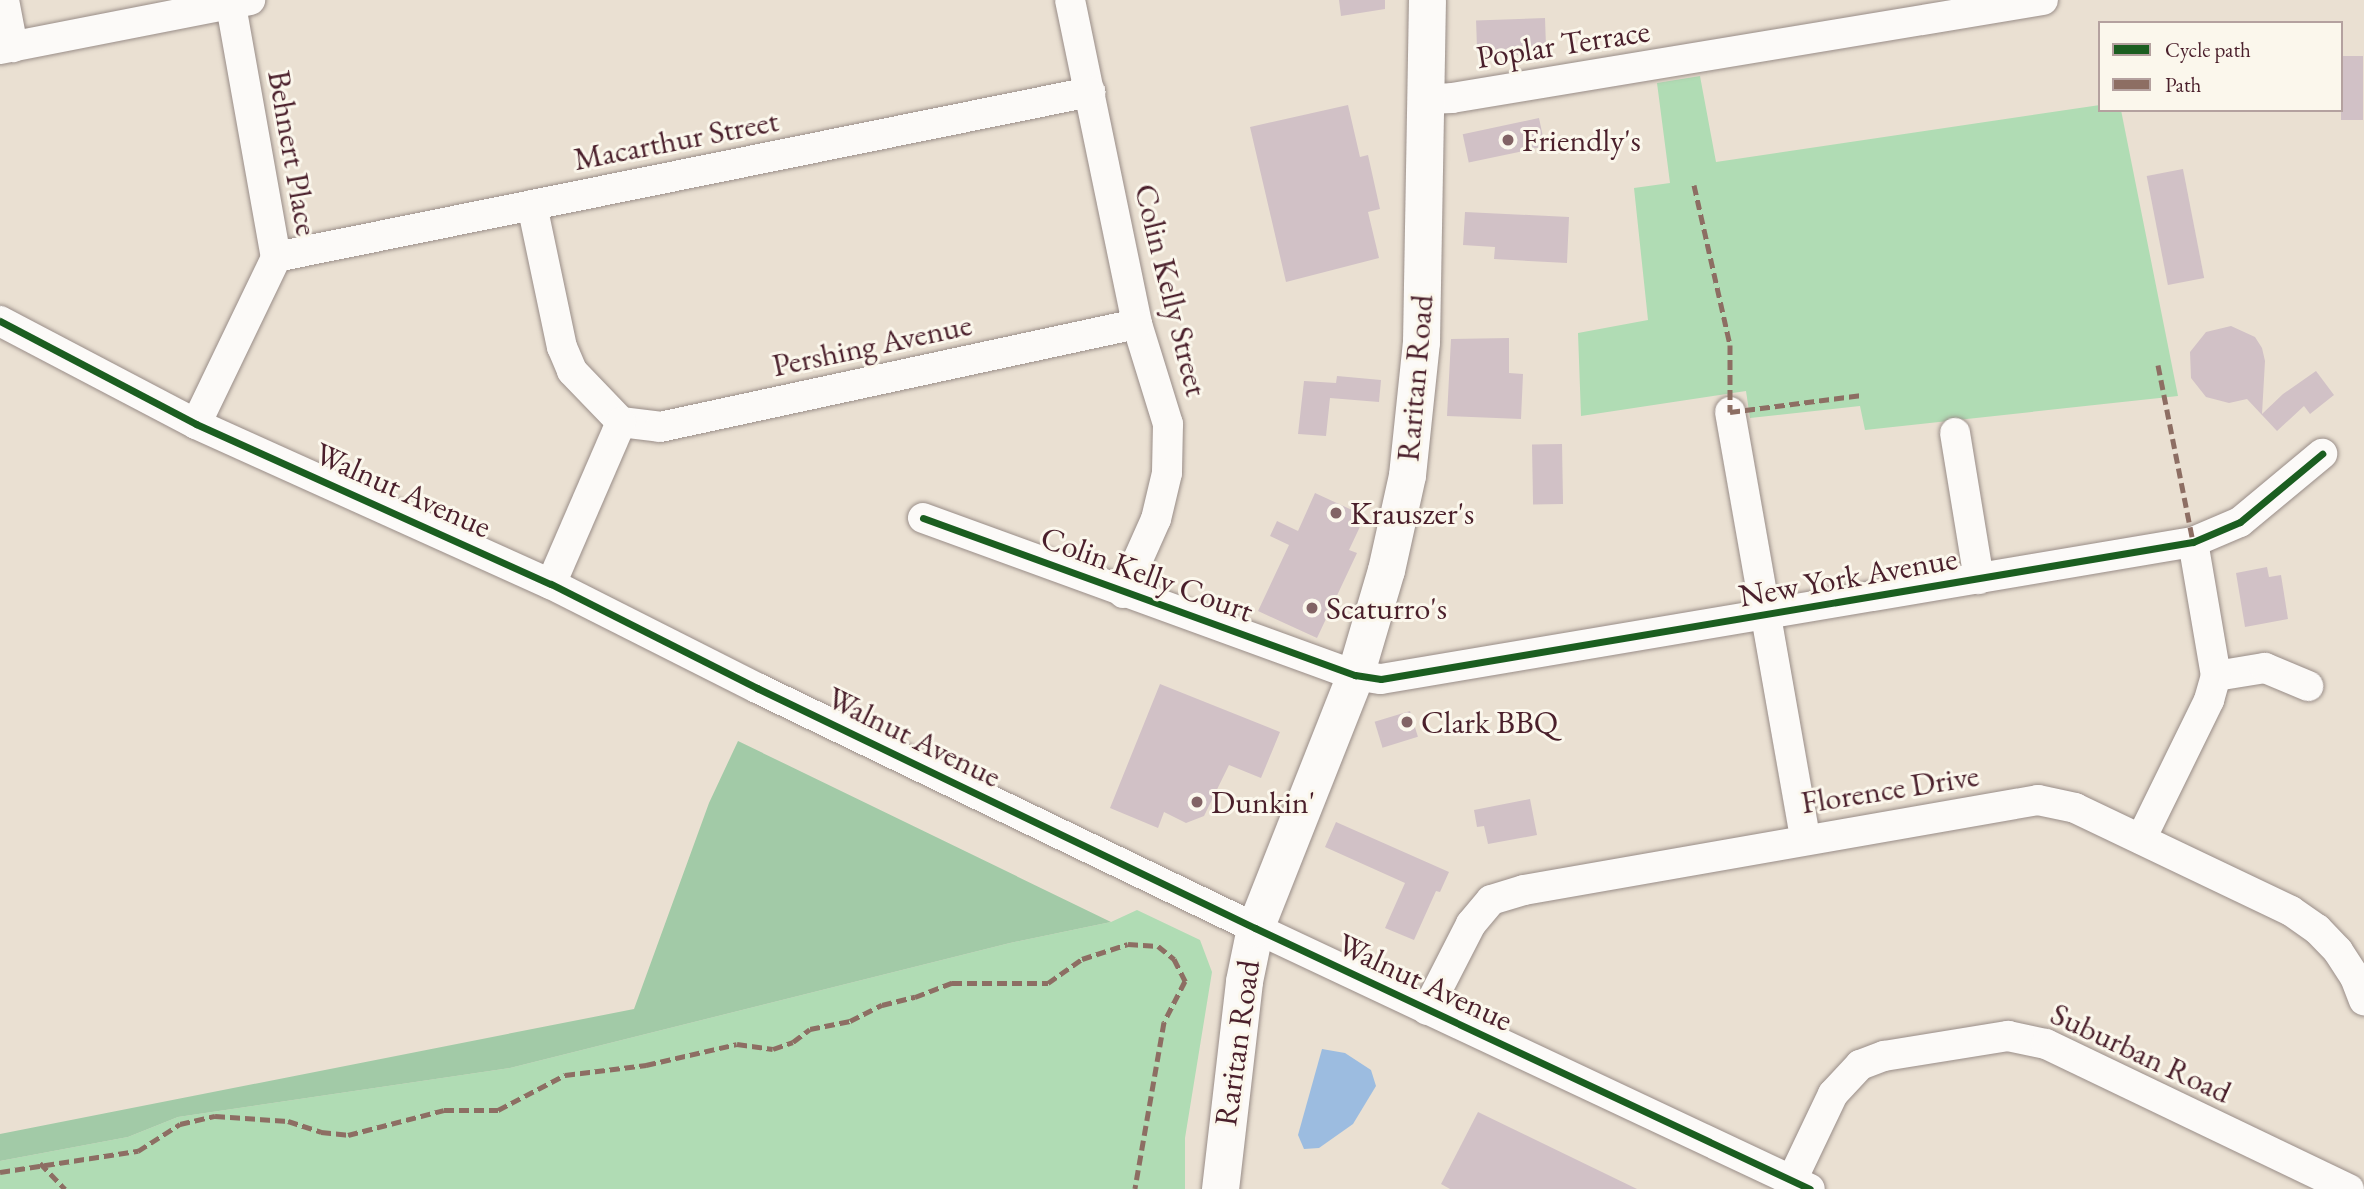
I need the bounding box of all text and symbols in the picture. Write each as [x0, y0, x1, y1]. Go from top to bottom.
street label: Poplar Terrace [1474, 11, 1652, 77]
legend [2098, 21, 2343, 112]
text: Cycle path [2165, 36, 2251, 63]
street label: Behnert Place [260, 67, 326, 239]
text: Path [2165, 71, 2201, 98]
street label: Macarthur Street [570, 101, 782, 179]
place label: Friendly's [1522, 121, 1641, 159]
marker: Friendly's [1500, 132, 1516, 148]
street label: Colin Kelly Street [1126, 180, 1216, 400]
street label: Raritan Road [1389, 293, 1441, 463]
street label: Pershing Avenue [769, 305, 975, 385]
street label: Walnut Avenue [309, 434, 497, 546]
place label: Krauszer's [1350, 494, 1474, 532]
marker: Krauszer's [1328, 505, 1344, 521]
street label: Colin Kelly Court [1036, 518, 1258, 630]
street label: New York Avenue [1736, 539, 1960, 615]
place label: Scaturro's [1326, 589, 1447, 627]
marker: Scaturro's [1304, 600, 1320, 616]
street label: Walnut Avenue [821, 678, 1007, 796]
place label: Clark BBQ [1421, 703, 1558, 741]
marker: Clark BBQ [1399, 714, 1415, 730]
street label: Florence Drive [1798, 756, 1982, 822]
place label: Dunkin' [1211, 783, 1315, 821]
marker: Dunkin' [1189, 794, 1205, 810]
street label: Walnut Avenue [1331, 925, 1519, 1039]
street label: Raritan Road [1206, 958, 1268, 1128]
street label: Suburban Road [2045, 994, 2237, 1112]

